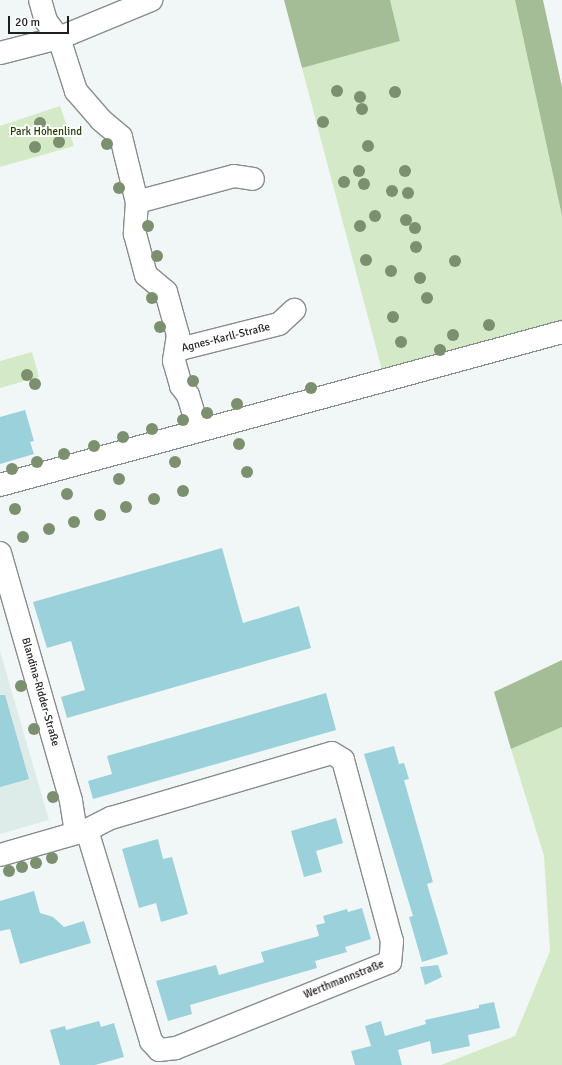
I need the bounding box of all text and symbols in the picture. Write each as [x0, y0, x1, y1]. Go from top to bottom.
scale bar [10, 8, 71, 34]
text: 20 m [15, 15, 40, 30]
park label: Park Hohenlind [10, 125, 82, 139]
street label: Agnes-Karll-Straße [180, 321, 272, 355]
street label: Blandina-Ridder-Straße [18, 636, 62, 748]
street label: Werthmannstraße [302, 958, 386, 1002]

